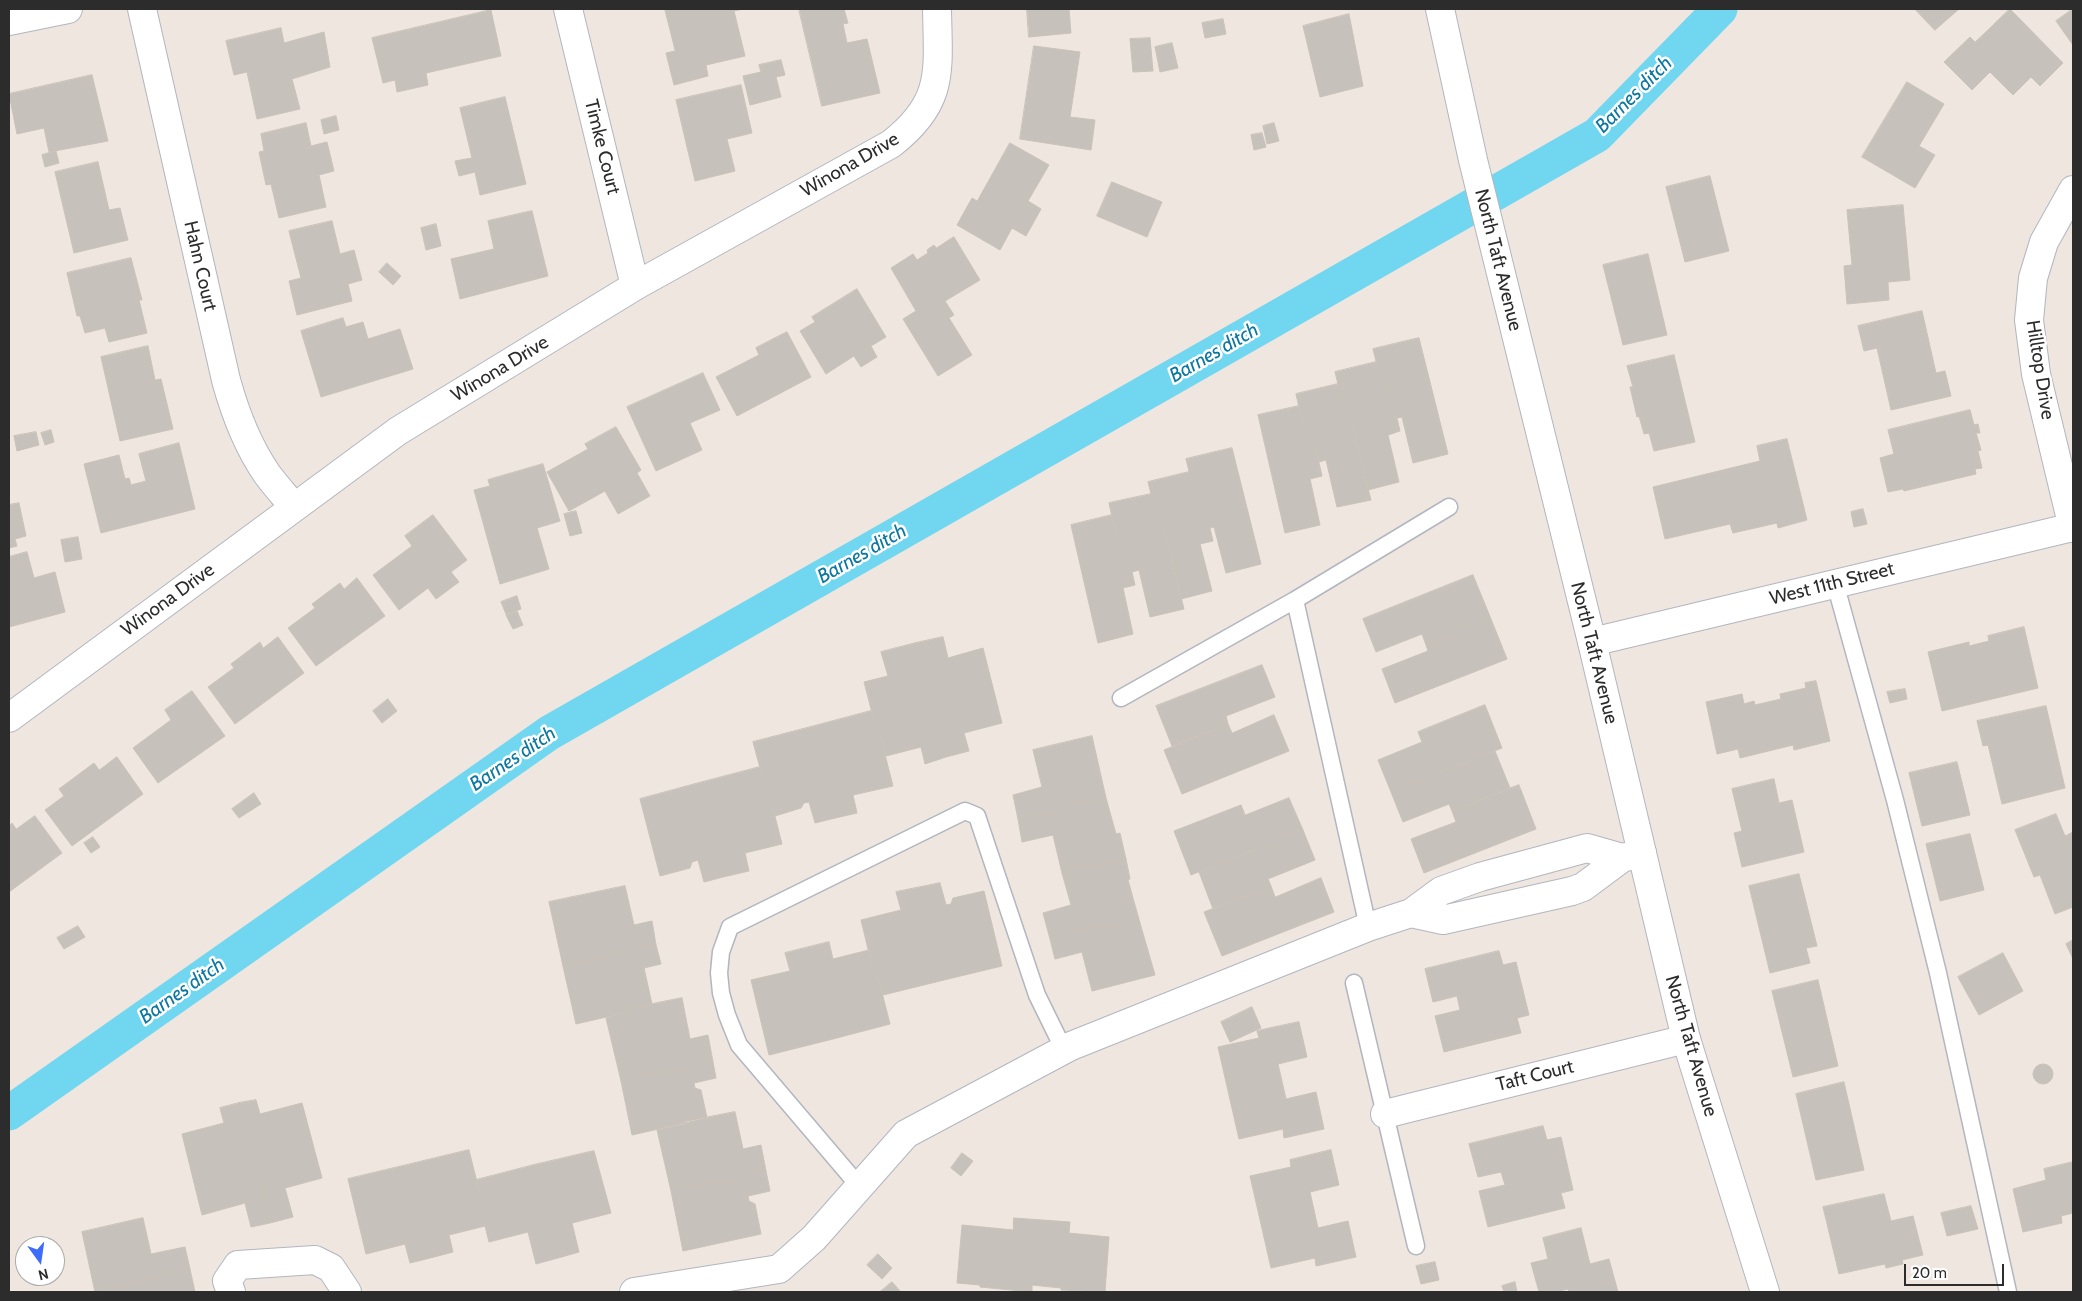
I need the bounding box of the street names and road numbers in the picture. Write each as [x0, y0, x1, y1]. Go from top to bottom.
street label: Timke Court [579, 97, 625, 197]
street label: Winona Drive [797, 128, 903, 202]
street label: North Taft Avenue [1469, 187, 1527, 333]
street label: Hahn Court [179, 219, 221, 313]
street label: Hilltop Drive [2021, 319, 2059, 421]
street label: Winona Drive [447, 331, 553, 407]
street label: West 11th Street [1767, 557, 1897, 611]
street label: Winona Drive [117, 559, 219, 641]
street label: North Taft Avenue [1565, 580, 1623, 726]
street label: North Taft Avenue [1660, 973, 1722, 1119]
street label: Taft Court [1494, 1055, 1576, 1097]

